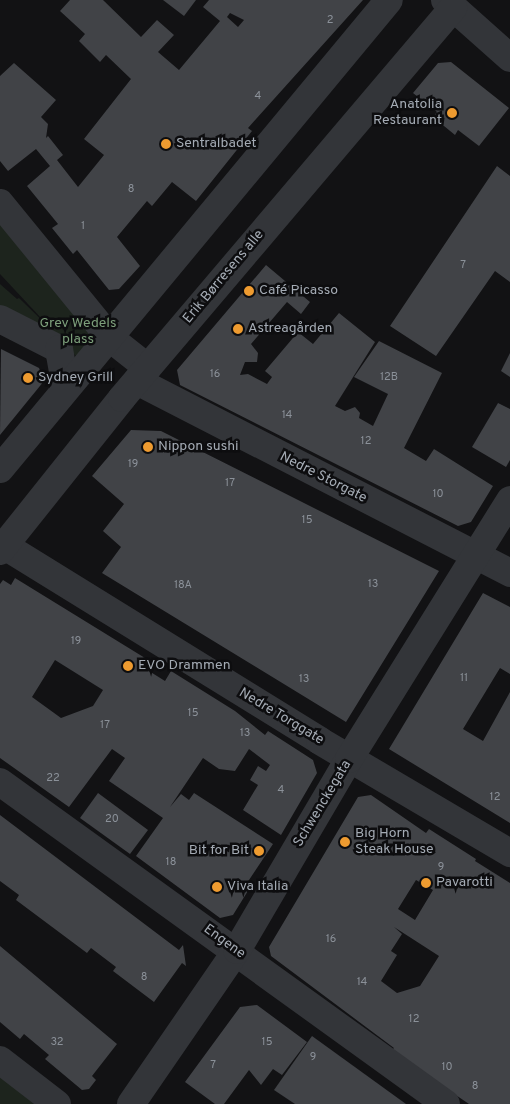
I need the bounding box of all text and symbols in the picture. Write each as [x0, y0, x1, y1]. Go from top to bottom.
house number: 2 [327, 13, 333, 27]
house number: 4 [255, 89, 261, 103]
place label: Anatolia Restaurant [373, 97, 442, 130]
marker: Anatolia Restaurant [446, 107, 458, 119]
place label: Sentralbadet [176, 136, 257, 152]
marker: Sentralbadet [160, 138, 172, 150]
house number: 8 [128, 182, 134, 196]
house number: 1 [81, 219, 85, 233]
street label: Erik Børresens alle [180, 227, 268, 327]
house number: 7 [460, 258, 466, 272]
place label: Café Picasso [259, 283, 338, 299]
marker: Café Picasso [243, 285, 255, 297]
park label: Grev Wedels plass [39, 316, 117, 348]
place label: Astreagården [248, 321, 332, 337]
marker: Astreagården [232, 323, 244, 335]
house number: 16 [210, 367, 220, 381]
place label: Sydney Grill [38, 370, 113, 386]
house number: 12B [380, 370, 398, 384]
marker: Sydney Grill [22, 372, 34, 384]
house number: 14 [282, 408, 292, 422]
house number: 12 [361, 434, 371, 448]
place label: Nippon sushi [158, 439, 239, 455]
marker: Nippon sushi [142, 441, 154, 453]
street label: Nedre Storgate [277, 449, 369, 507]
house number: 19 [128, 457, 138, 471]
house number: 17 [225, 476, 235, 490]
house number: 10 [432, 487, 444, 501]
house number: 15 [302, 513, 312, 527]
house number: 13 [368, 577, 378, 591]
house number: 18A [174, 578, 192, 592]
house number: 19 [71, 634, 81, 648]
place label: EVO Drammen [138, 658, 231, 674]
marker: EVO Drammen [122, 660, 134, 672]
house number: 11 [460, 671, 468, 685]
house number: 13 [299, 672, 309, 686]
street label: Nedre Torggate [235, 685, 327, 749]
house number: 15 [188, 706, 198, 720]
house number: 17 [100, 718, 110, 732]
house number: 13 [240, 726, 250, 740]
street label: Schwenckegata [291, 758, 355, 850]
house number: 22 [46, 771, 60, 785]
house number: 4 [278, 783, 284, 797]
house number: 12 [490, 790, 500, 804]
house number: 20 [105, 812, 119, 826]
place label: Big Horn Steak House [355, 826, 433, 859]
marker: Big Horn Steak House [339, 836, 351, 848]
place label: Bit for Bit [189, 843, 249, 859]
marker: Bit for Bit [253, 845, 265, 857]
house number: 18 [166, 855, 176, 869]
house number: 9 [438, 860, 444, 874]
place label: Pavarotti [436, 875, 493, 891]
marker: Pavarotti [420, 877, 432, 889]
place label: Viva Italia [227, 879, 288, 895]
marker: Viva Italia [211, 881, 223, 893]
street label: Engene [200, 921, 248, 963]
house number: 16 [326, 932, 336, 946]
house number: 8 [141, 970, 147, 984]
house number: 14 [357, 975, 367, 989]
house number: 12 [409, 1012, 419, 1026]
house number: 32 [50, 1035, 64, 1049]
house number: 15 [262, 1035, 272, 1049]
house number: 9 [310, 1050, 316, 1064]
house number: 7 [210, 1058, 216, 1072]
house number: 10 [441, 1060, 453, 1074]
house number: 8 [472, 1079, 478, 1093]

